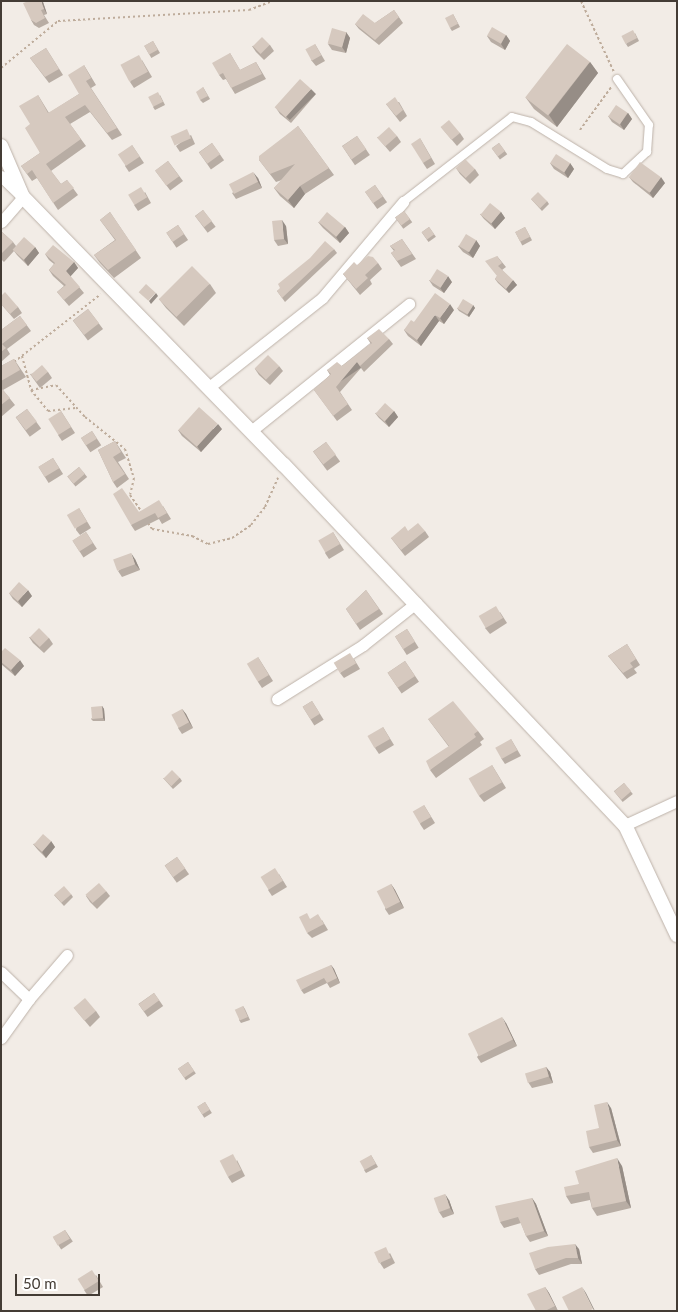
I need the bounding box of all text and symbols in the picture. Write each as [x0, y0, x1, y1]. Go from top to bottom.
scale bar [18, 1264, 102, 1296]
text: 50 m [23, 1274, 57, 1292]

